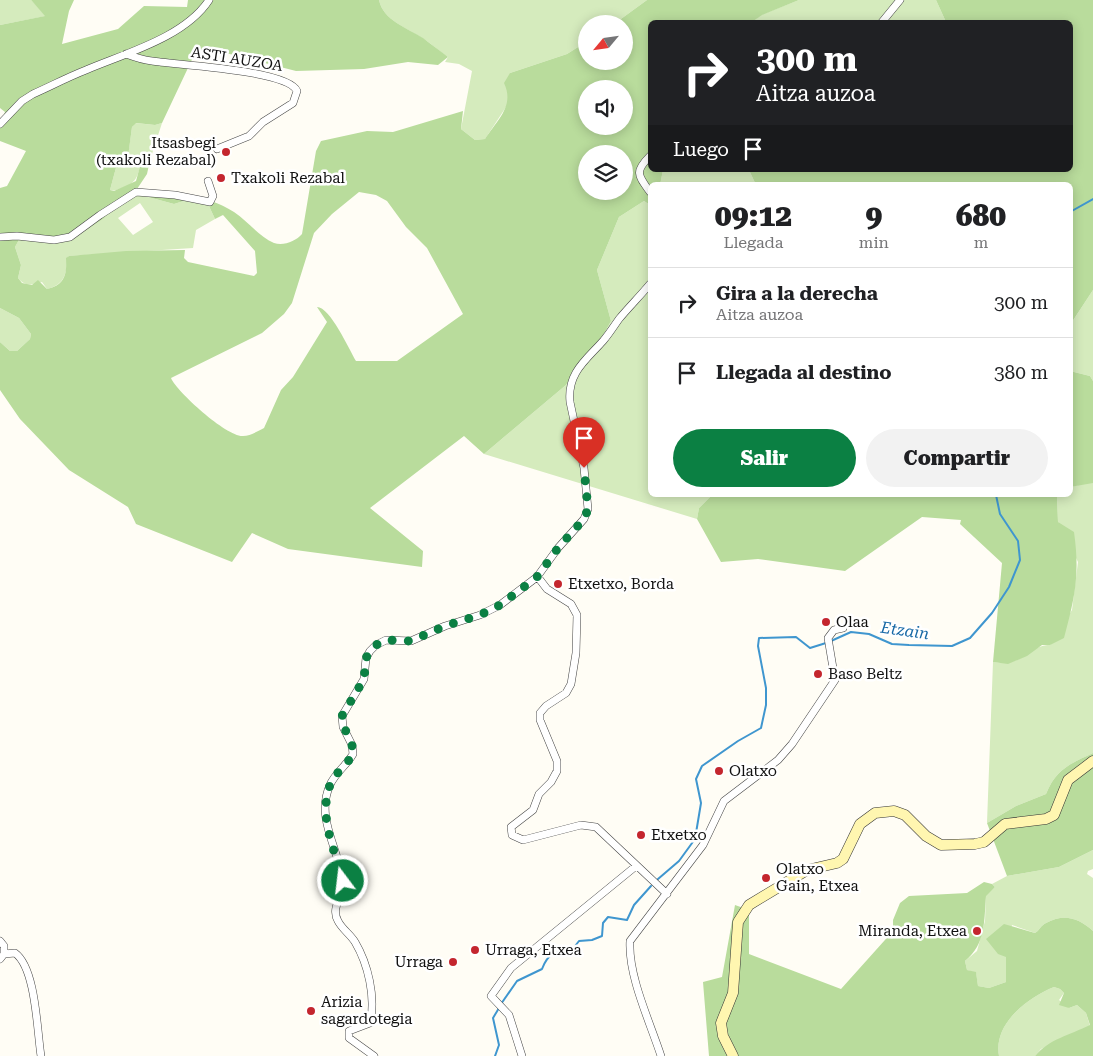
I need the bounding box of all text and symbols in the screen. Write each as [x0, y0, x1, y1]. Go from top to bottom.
north arrow [578, 15, 632, 70]
map controls [578, 15, 633, 200]
text: 300 m [756, 39, 857, 80]
icon: right [673, 40, 738, 105]
street label: ASTI AUZOA [190, 43, 285, 75]
button: sound [578, 80, 633, 135]
text: Aitza auzoa [756, 81, 876, 106]
place label: Itsasbegi (txakoli Rezabal) [96, 134, 216, 169]
icon: arrive [739, 135, 767, 163]
text: Luego [673, 138, 729, 161]
button: layers [578, 145, 633, 200]
marker: Itsasbegi (txakoli Rezabal) [220, 146, 232, 158]
place label: Txakoli Rezabal [231, 169, 345, 187]
marker: Txakoli Rezabal [215, 172, 227, 184]
text: 09:12 [715, 198, 792, 233]
text: 9 [865, 198, 882, 233]
text: 680 [956, 198, 1006, 233]
text: Llegada [724, 233, 783, 252]
text: min [859, 233, 889, 252]
text: m [974, 233, 988, 252]
text: Gira a la derecha [716, 282, 878, 305]
icon: right [673, 289, 701, 317]
text: 300 m [994, 291, 1048, 314]
text: Aitza auzoa [716, 305, 803, 324]
icon: arrive [673, 359, 701, 387]
text: Llegada al destino [716, 361, 892, 384]
text: 380 m [994, 361, 1048, 384]
pin [563, 417, 605, 468]
icon: arrive [570, 424, 598, 452]
button: Salir [673, 429, 856, 487]
button: Compartir [866, 429, 1048, 487]
place label: Etxetxo, Borda [568, 575, 674, 593]
marker: Etxetxo, Borda [552, 578, 564, 590]
place label: Olaa [836, 613, 869, 631]
marker: Olaa [820, 616, 832, 628]
water label: Etzain [879, 618, 930, 643]
place label: Baso Beltz [828, 665, 902, 683]
marker: Baso Beltz [812, 668, 824, 680]
place label: Olatxo [729, 762, 777, 780]
marker: Olatxo [713, 765, 725, 777]
place label: Etxetxo [651, 826, 707, 844]
marker: Etxetxo [635, 829, 647, 841]
position arrow [316, 854, 368, 906]
place label: Olatxo Gain, Etxea [776, 860, 859, 895]
marker: Olatxo Gain, Etxea [760, 872, 772, 884]
place label: Miranda, Etxea [858, 922, 967, 940]
marker: Miranda, Etxea [971, 925, 983, 937]
place label: Urraga, Etxea [485, 941, 582, 959]
marker: Urraga, Etxea [469, 944, 481, 956]
place label: Urraga [395, 953, 443, 971]
marker: Urraga [447, 956, 459, 968]
place label: Arizia sagardotegia [321, 993, 413, 1028]
marker: Arizia sagardotegia [305, 1005, 317, 1017]

